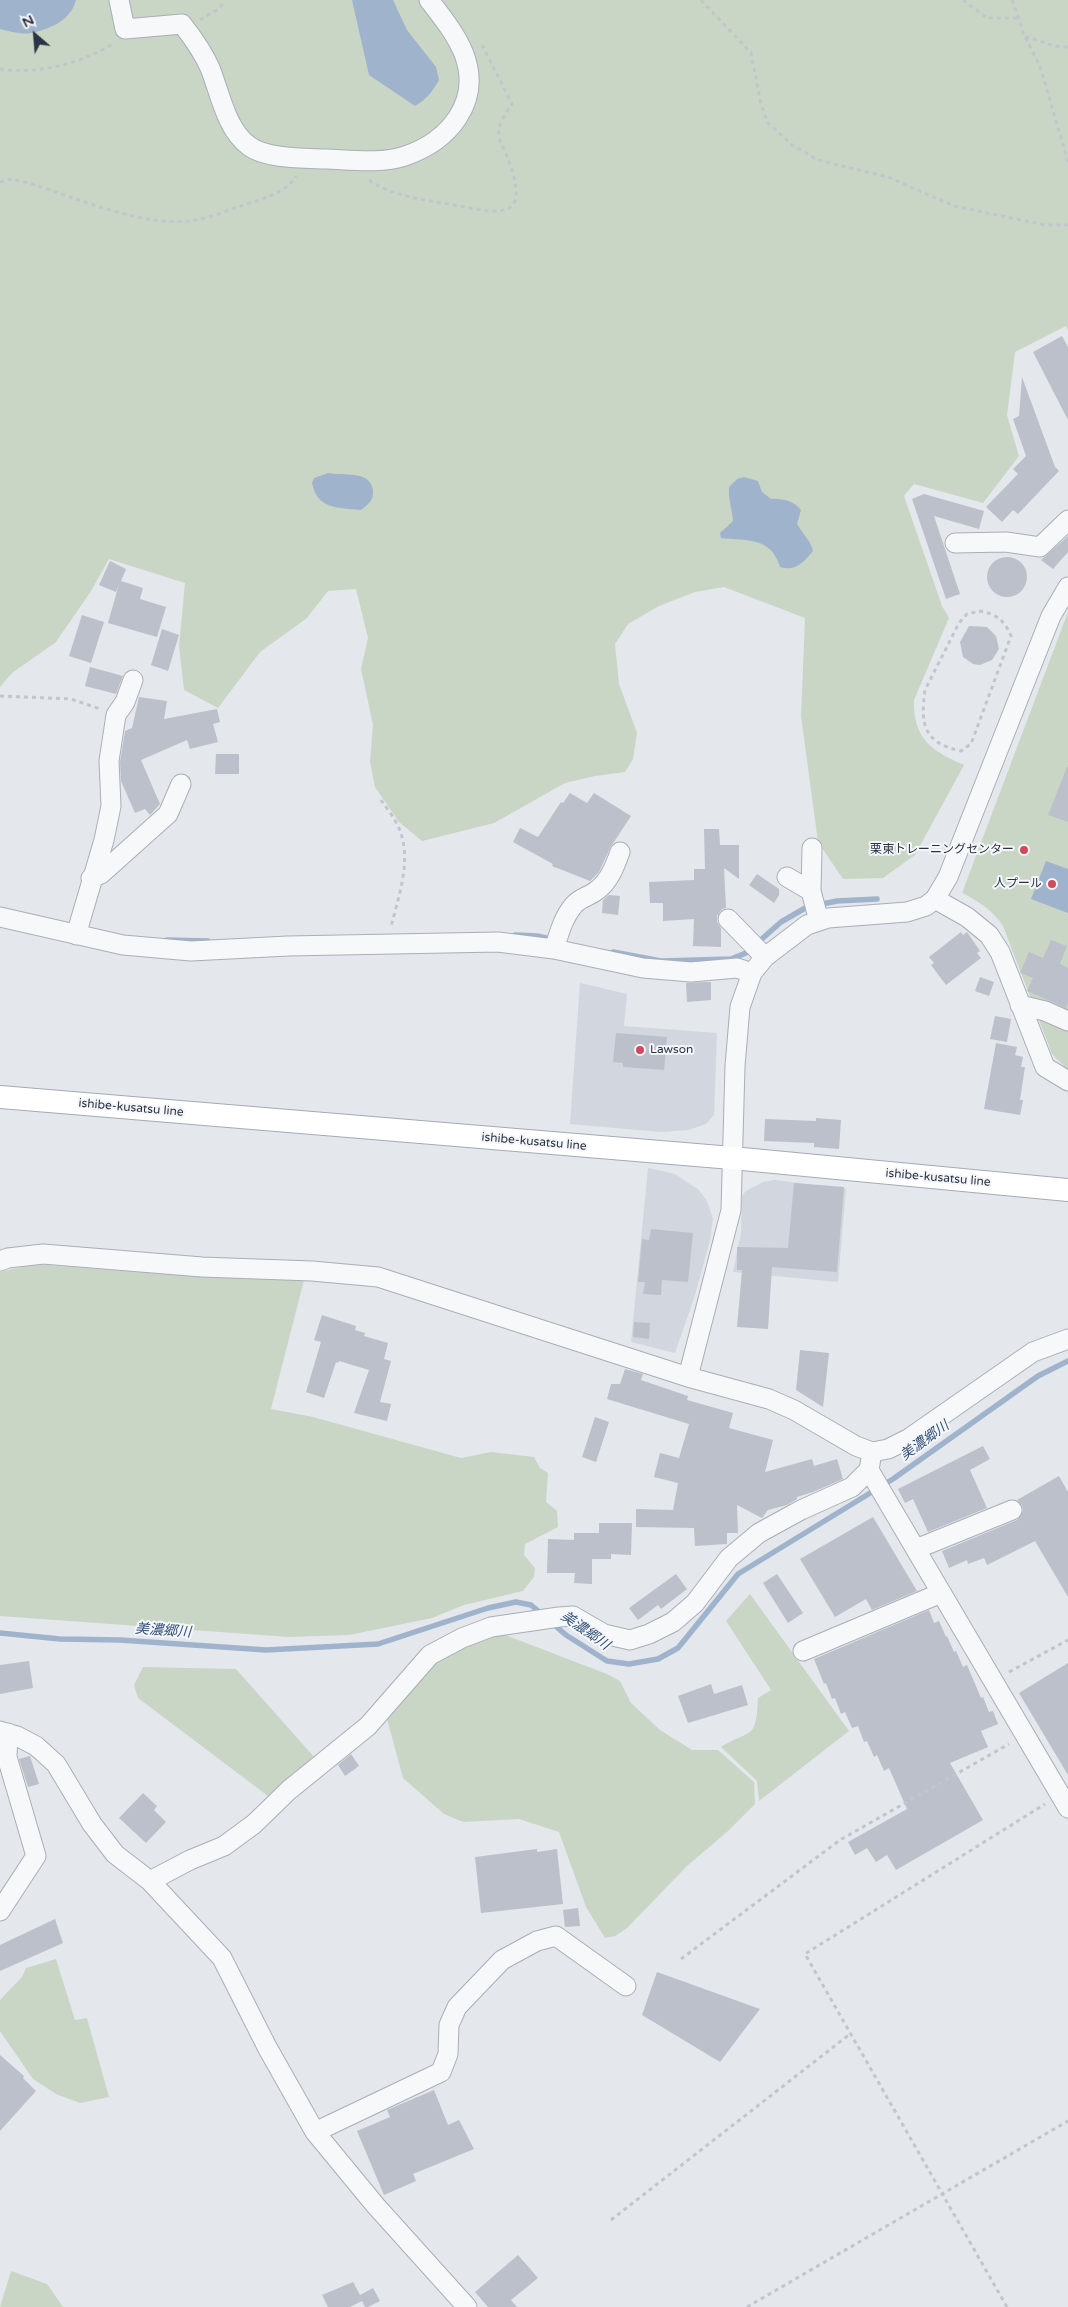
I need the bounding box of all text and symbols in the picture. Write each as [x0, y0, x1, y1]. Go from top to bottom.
north arrow [10, 10, 60, 60]
text: N [19, 11, 37, 31]
place label: 栗東トレーニングセンター [870, 843, 1014, 857]
marker: 栗東トレーニングセンター [1018, 844, 1030, 856]
place label: 人プール [994, 877, 1042, 891]
marker: 人プール [1046, 878, 1058, 890]
place label: Lawson [650, 1043, 693, 1057]
marker: Lawson [634, 1044, 646, 1056]
street label: ishibe-kusatsu line [78, 1096, 184, 1120]
street label: ishibe-kusatsu line [481, 1130, 587, 1154]
street label: ishibe-kusatsu line [885, 1166, 991, 1190]
water label: 美濃郷川 [897, 1418, 953, 1464]
water label: 美濃郷川 [557, 1608, 613, 1654]
water label: 美濃郷川 [134, 1621, 192, 1641]

